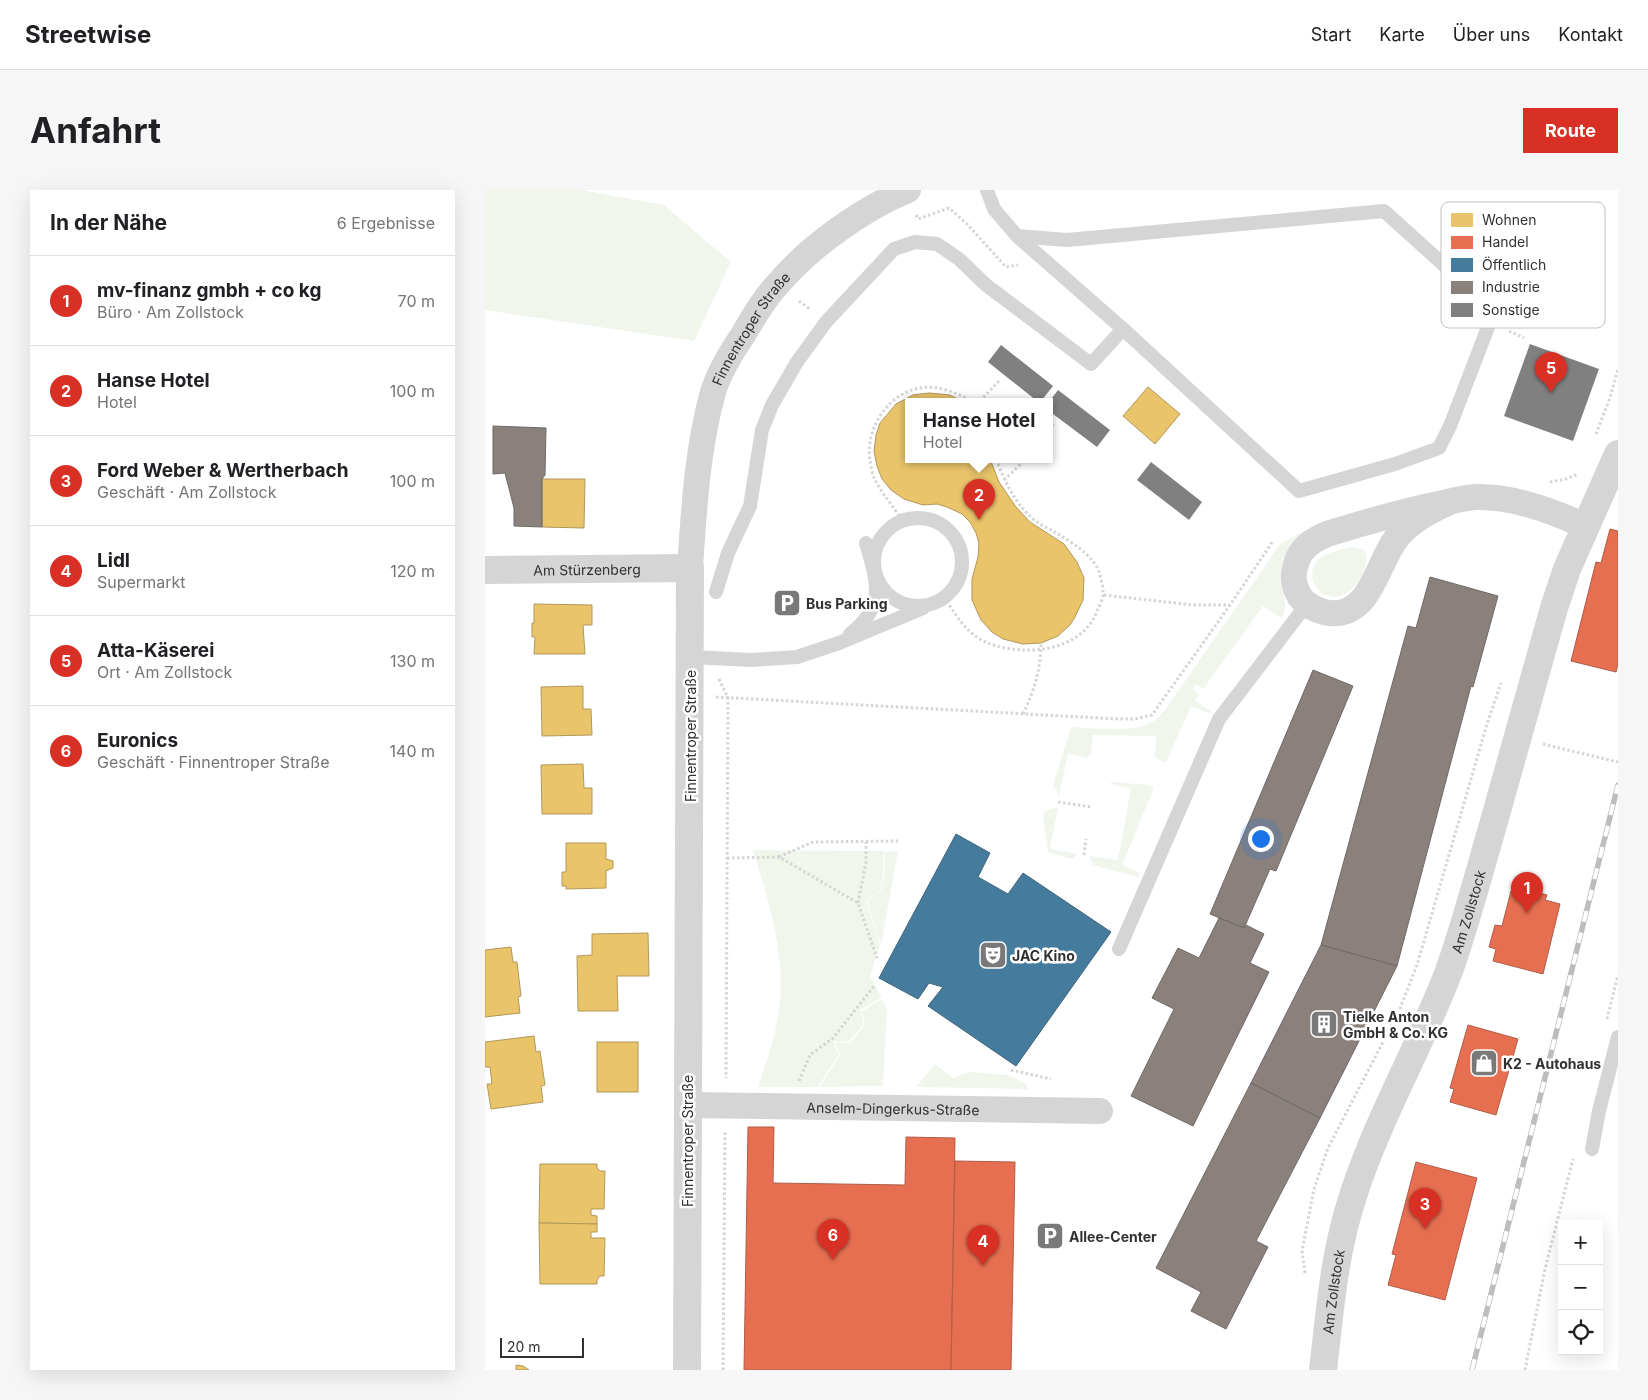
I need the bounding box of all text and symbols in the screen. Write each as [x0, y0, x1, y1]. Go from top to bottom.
text: Streetwise [25, 20, 151, 49]
text: Start [1311, 24, 1351, 45]
text: Karte [1379, 24, 1425, 45]
text: Über uns [1453, 24, 1530, 45]
text: Kontakt [1558, 24, 1623, 45]
button: Route [1523, 108, 1618, 153]
text: Anfahrt [30, 109, 161, 151]
legend [1441, 202, 1605, 328]
text: In der Nähe [50, 210, 167, 235]
text: Wohnen [1482, 211, 1536, 228]
text: 6 Ergebnisse [337, 213, 435, 233]
text: Handel [1482, 233, 1529, 250]
text: Öffentlich [1482, 256, 1546, 273]
street label: Finnentroper Straße [708, 268, 793, 388]
text: Industrie [1482, 278, 1540, 295]
text: mv-finanz gmbh + co kg [97, 279, 321, 302]
text: 1 [63, 291, 69, 311]
text: 70 m [398, 291, 435, 311]
text: Sonstige [1482, 301, 1540, 318]
text: Büro · Am Zollstock [97, 302, 244, 322]
pin: 5 [1535, 352, 1567, 393]
text: Hanse Hotel [97, 369, 210, 392]
text: 2 [61, 381, 71, 401]
text: 100 m [390, 381, 435, 401]
text: Hotel [97, 392, 137, 412]
popup [905, 398, 1053, 463]
text: Hanse Hotel [923, 409, 1035, 432]
text: Hotel [923, 432, 962, 452]
text: Ford Weber & Wertherbach [97, 459, 348, 482]
text: 3 [61, 471, 71, 491]
text: 100 m [390, 471, 435, 491]
pin: 2 [963, 479, 995, 520]
text: Geschäft · Am Zollstock [97, 482, 277, 502]
text: Lidl [97, 549, 130, 572]
street label: Am Stürzenberg [533, 560, 641, 578]
text: 4 [61, 561, 71, 581]
text: 120 m [390, 561, 435, 581]
text: Supermarkt [97, 572, 185, 592]
parking icon: Bus Parking [772, 588, 802, 618]
place label: Bus Parking [806, 595, 888, 612]
text: Atta-Käserei [97, 639, 214, 662]
text: 5 [61, 651, 71, 671]
text: 130 m [390, 651, 435, 671]
text: Ort · Am Zollstock [97, 662, 232, 682]
street label: Finnentroper Straße [682, 670, 699, 802]
text: Euronics [97, 729, 178, 752]
text: 6 [61, 741, 71, 761]
text: 140 m [390, 741, 435, 761]
text: Geschäft · Finnentroper Straße [97, 752, 329, 772]
your location [1248, 826, 1274, 852]
street label: Am Zollstock [1447, 868, 1488, 955]
pin: 1 [1511, 872, 1543, 913]
theatre icon: JAC Kino [978, 940, 1008, 970]
place label: JAC Kino [1012, 947, 1075, 964]
place label: Tielke Anton GmbH & Co. KG [1343, 1008, 1448, 1041]
building icon: Tielke Anton GmbH & Co. KG [1309, 1009, 1339, 1039]
shop icon: K2 - Autohaus [1469, 1048, 1499, 1078]
place label: K2 - Autohaus [1503, 1055, 1601, 1072]
street label: Finnentroper Straße [679, 1075, 696, 1207]
street label: Anselm-Dingerkus-Straße [806, 1098, 980, 1118]
pin: 3 [1409, 1188, 1441, 1229]
pin: 6 [817, 1219, 849, 1260]
map controls [1558, 1220, 1603, 1355]
button: + [1558, 1220, 1603, 1265]
parking icon: Allee-Center [1035, 1221, 1065, 1251]
pin: 4 [967, 1225, 999, 1266]
place label: Allee-Center [1069, 1228, 1157, 1245]
street label: Am Zollstock [1319, 1247, 1348, 1335]
button: − [1558, 1265, 1603, 1310]
button: locate [1558, 1310, 1603, 1355]
scale bar [500, 1335, 584, 1358]
text: 20 m [507, 1338, 541, 1355]

